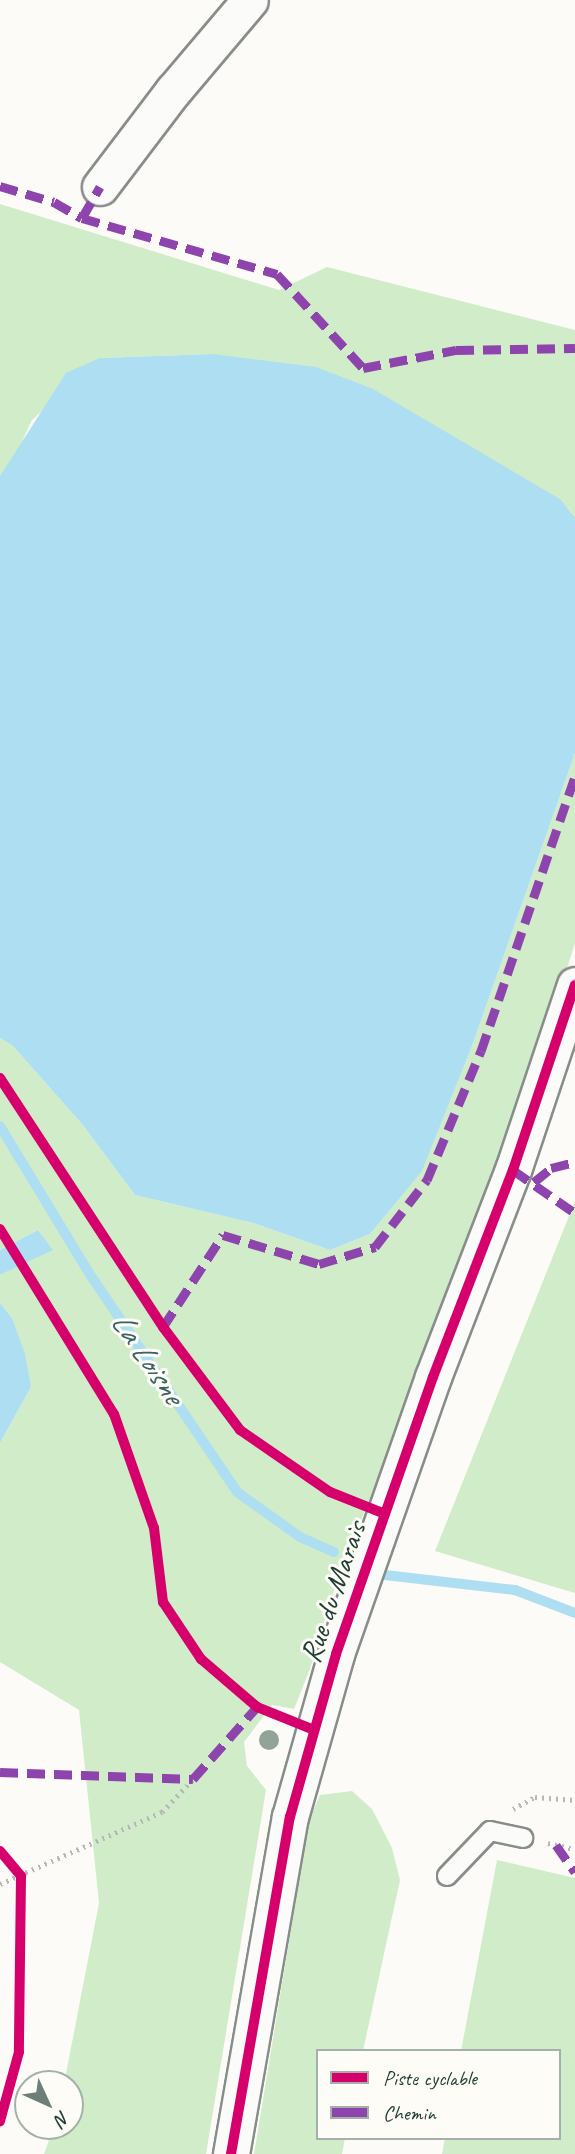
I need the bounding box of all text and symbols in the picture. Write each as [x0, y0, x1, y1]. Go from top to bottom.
water label: La Loisne [103, 1305, 191, 1411]
street label: Rue du Marais [292, 1517, 374, 1667]
legend [316, 2049, 561, 2140]
text: Piste cyclable [383, 2065, 477, 2091]
north arrow [14, 2070, 84, 2140]
text: Chemin [383, 2100, 436, 2126]
text: N [50, 2106, 75, 2131]

